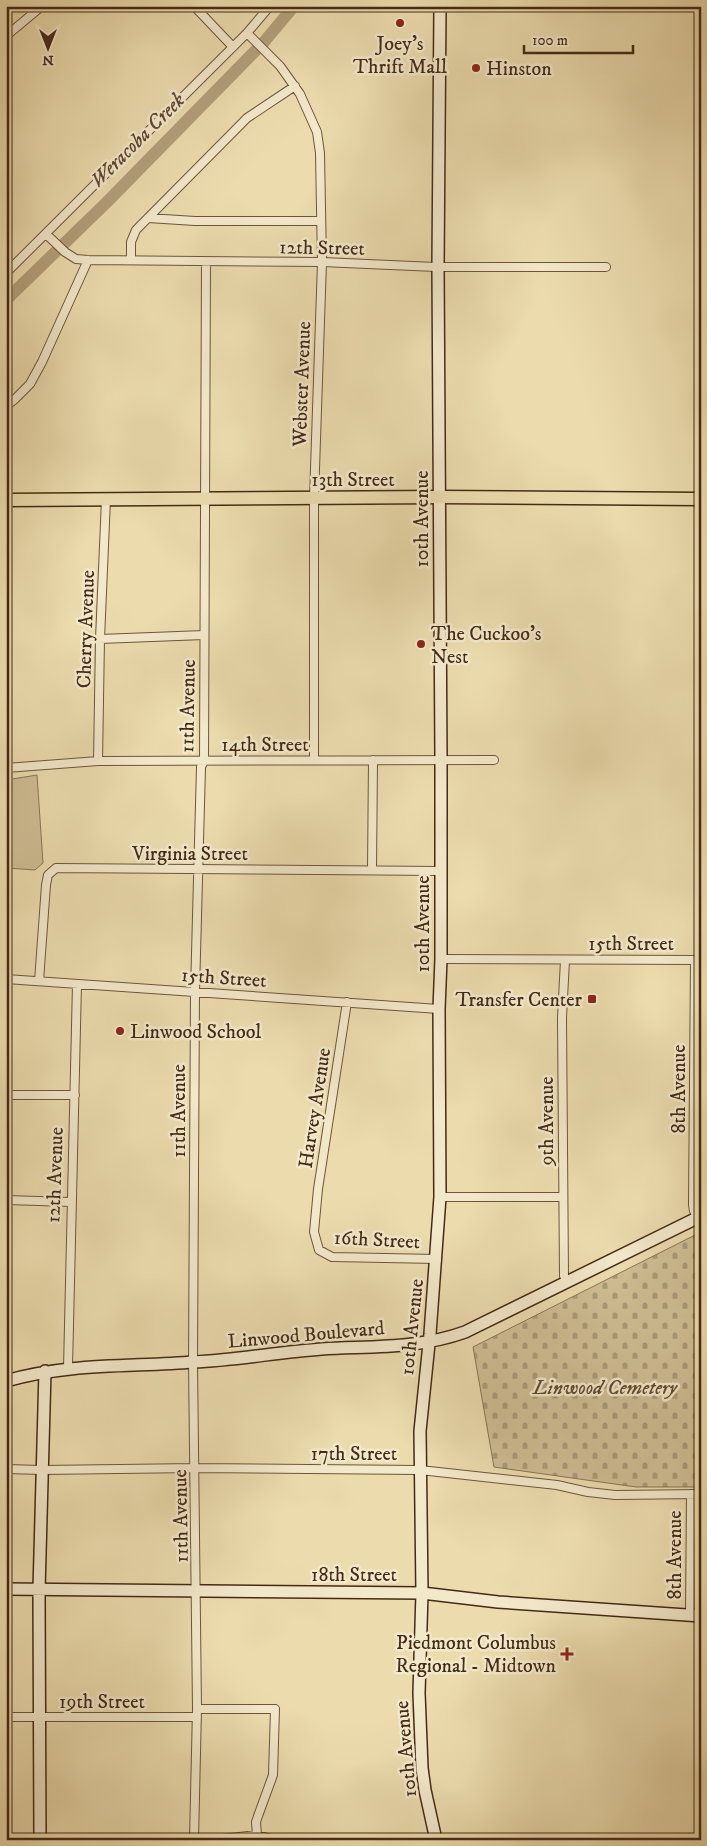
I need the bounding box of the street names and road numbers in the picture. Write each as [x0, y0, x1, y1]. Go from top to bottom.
street label: 12th Street [279, 235, 365, 262]
street label: Webster Avenue [288, 321, 317, 448]
street label: 13th Street [311, 468, 395, 493]
street label: 10th Avenue [410, 471, 435, 567]
street label: Cherry Avenue [72, 569, 101, 689]
street label: 11th Avenue [175, 659, 202, 753]
street label: 14th Street [221, 733, 309, 758]
street label: Virginia Street [131, 842, 248, 867]
street label: 10th Avenue [411, 876, 436, 972]
street label: 15th Street [588, 932, 674, 957]
street label: 15th Street [180, 963, 267, 994]
street label: 8th Avenue [667, 1045, 692, 1133]
street label: Harvey Avenue [294, 1046, 337, 1170]
street label: 11th Avenue [167, 1064, 192, 1158]
street label: 9th Avenue [535, 1077, 560, 1166]
street label: 12th Avenue [41, 1127, 70, 1223]
street label: 16th Street [333, 1226, 421, 1255]
street label: 10th Avenue [395, 1278, 430, 1377]
street label: Linwood Boulevard [227, 1316, 386, 1355]
street label: 17th Street [311, 1442, 397, 1467]
street label: 11th Avenue [168, 1469, 195, 1563]
street label: 8th Avenue [663, 1511, 688, 1599]
street label: 18th Street [311, 1563, 397, 1588]
street label: 19th Street [59, 1690, 145, 1715]
street label: 10th Avenue [390, 1700, 423, 1798]

